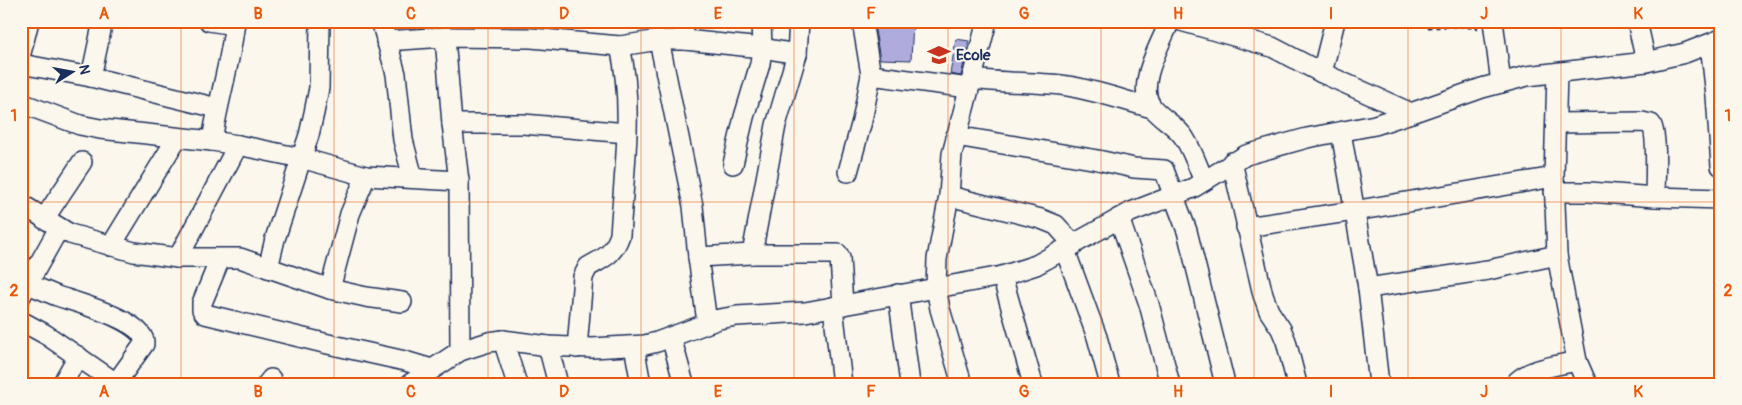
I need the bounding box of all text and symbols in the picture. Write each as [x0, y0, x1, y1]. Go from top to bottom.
text: A [99, 4, 110, 24]
text: B [253, 4, 263, 24]
text: C [406, 4, 416, 24]
text: D [559, 4, 569, 24]
text: E [714, 4, 723, 24]
text: F [866, 4, 876, 24]
text: G [1019, 4, 1030, 24]
text: H [1173, 4, 1183, 24]
text: I [1329, 4, 1333, 24]
text: J [1480, 4, 1488, 24]
text: K [1633, 4, 1643, 24]
school or university icon: Ecole [926, 42, 952, 68]
place label: Ecole [956, 46, 991, 65]
north arrow [48, 48, 98, 98]
text: N [75, 63, 94, 76]
text: 1 [11, 106, 17, 126]
text: 1 [1725, 106, 1731, 126]
text: 2 [10, 281, 19, 301]
text: 2 [1724, 281, 1733, 301]
text: A [99, 382, 110, 402]
text: B [253, 382, 263, 402]
text: C [406, 382, 416, 402]
text: D [559, 382, 569, 402]
text: E [714, 382, 723, 402]
text: F [866, 382, 876, 402]
text: G [1019, 382, 1030, 402]
text: H [1173, 382, 1183, 402]
text: I [1329, 382, 1333, 402]
text: J [1480, 382, 1488, 402]
text: K [1633, 382, 1643, 402]

